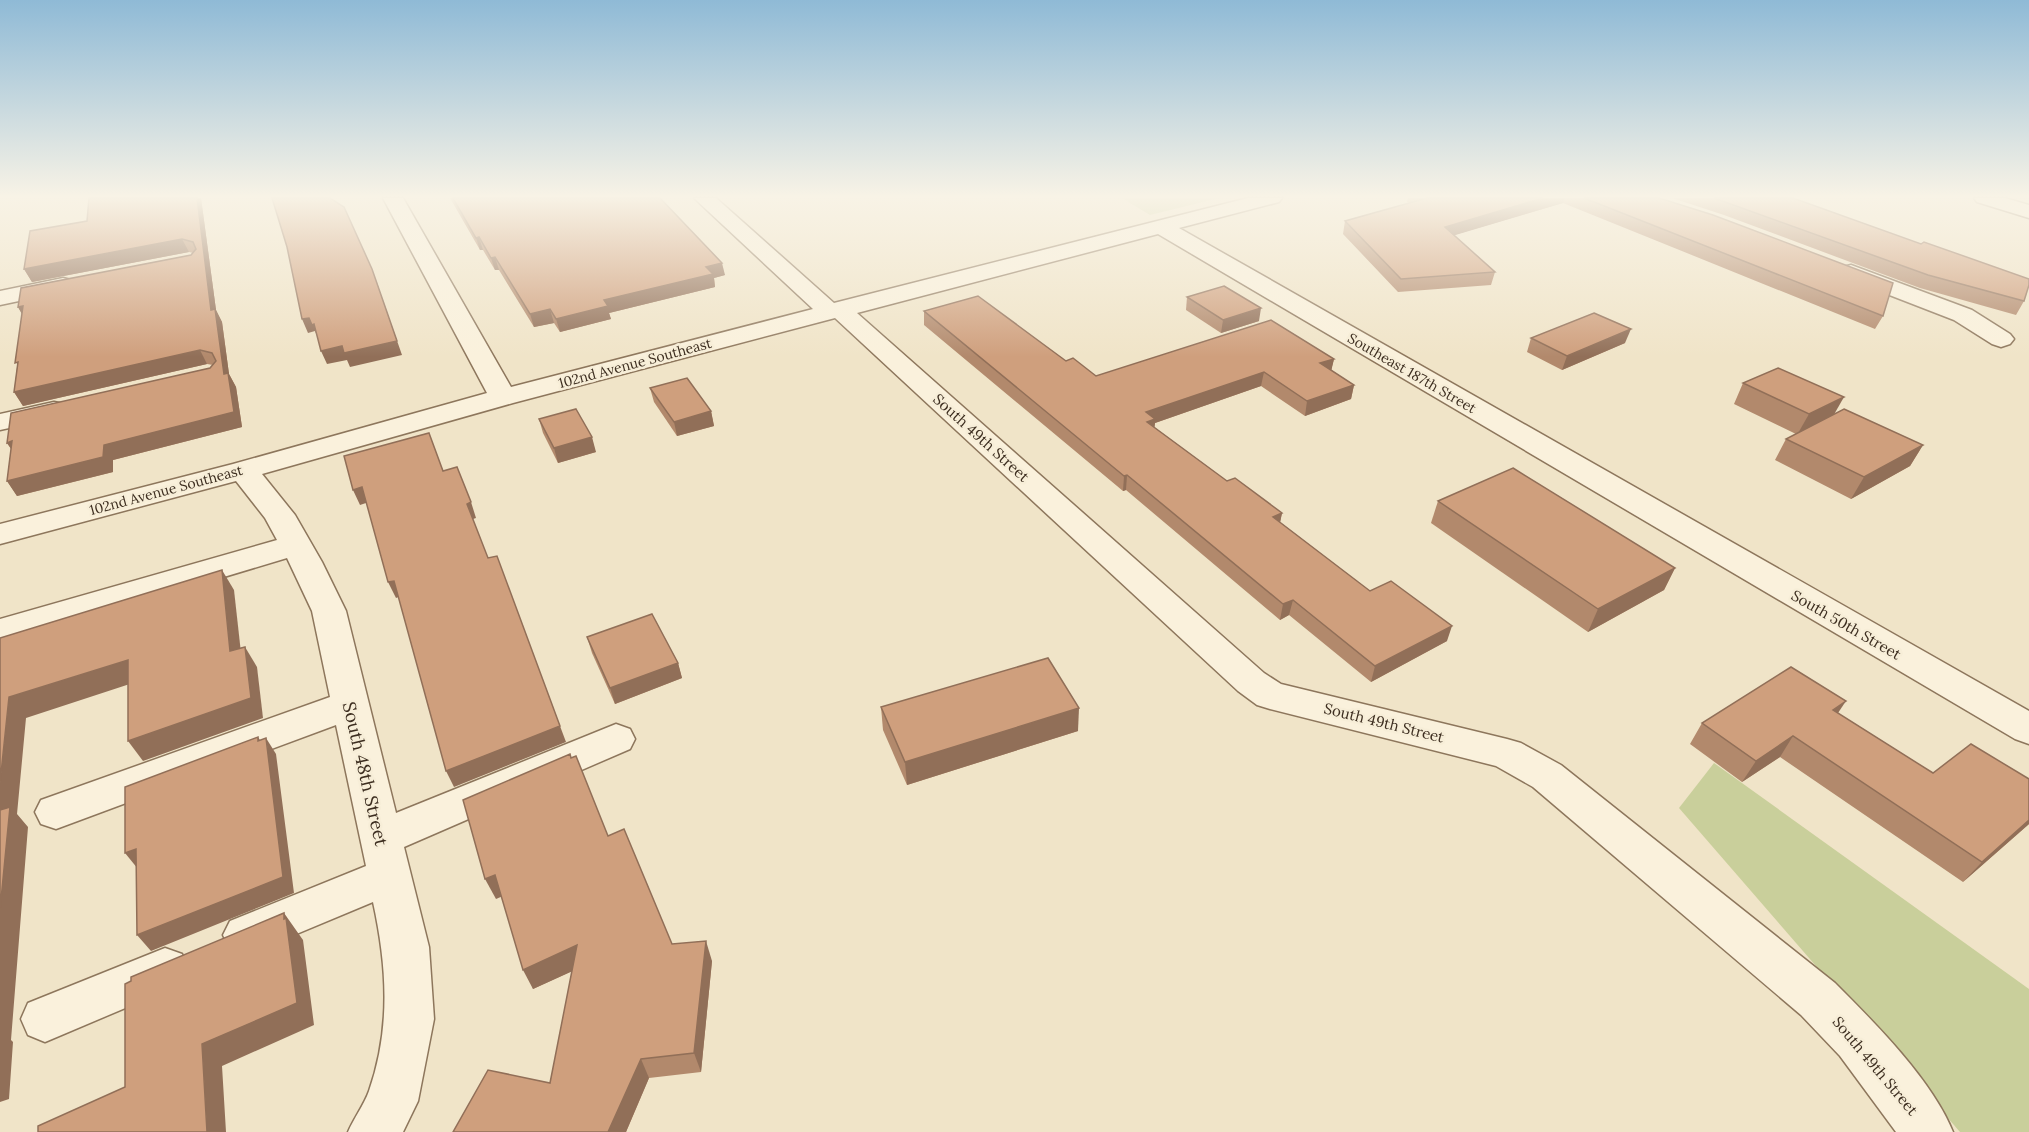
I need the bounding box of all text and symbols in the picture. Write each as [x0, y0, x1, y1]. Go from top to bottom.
street label: Southeast 187th Street [1345, 329, 1480, 417]
street label: 102nd Avenue Southeast [556, 334, 714, 392]
street label: South 49th Street [929, 389, 1034, 486]
street label: 102nd Avenue Southeast [87, 461, 245, 519]
street label: South 50th Street [1788, 585, 1905, 664]
street label: South 49th Street [1322, 698, 1446, 747]
street label: South 48th Street [338, 700, 393, 848]
street label: South 49th Street [1829, 1012, 1922, 1119]

